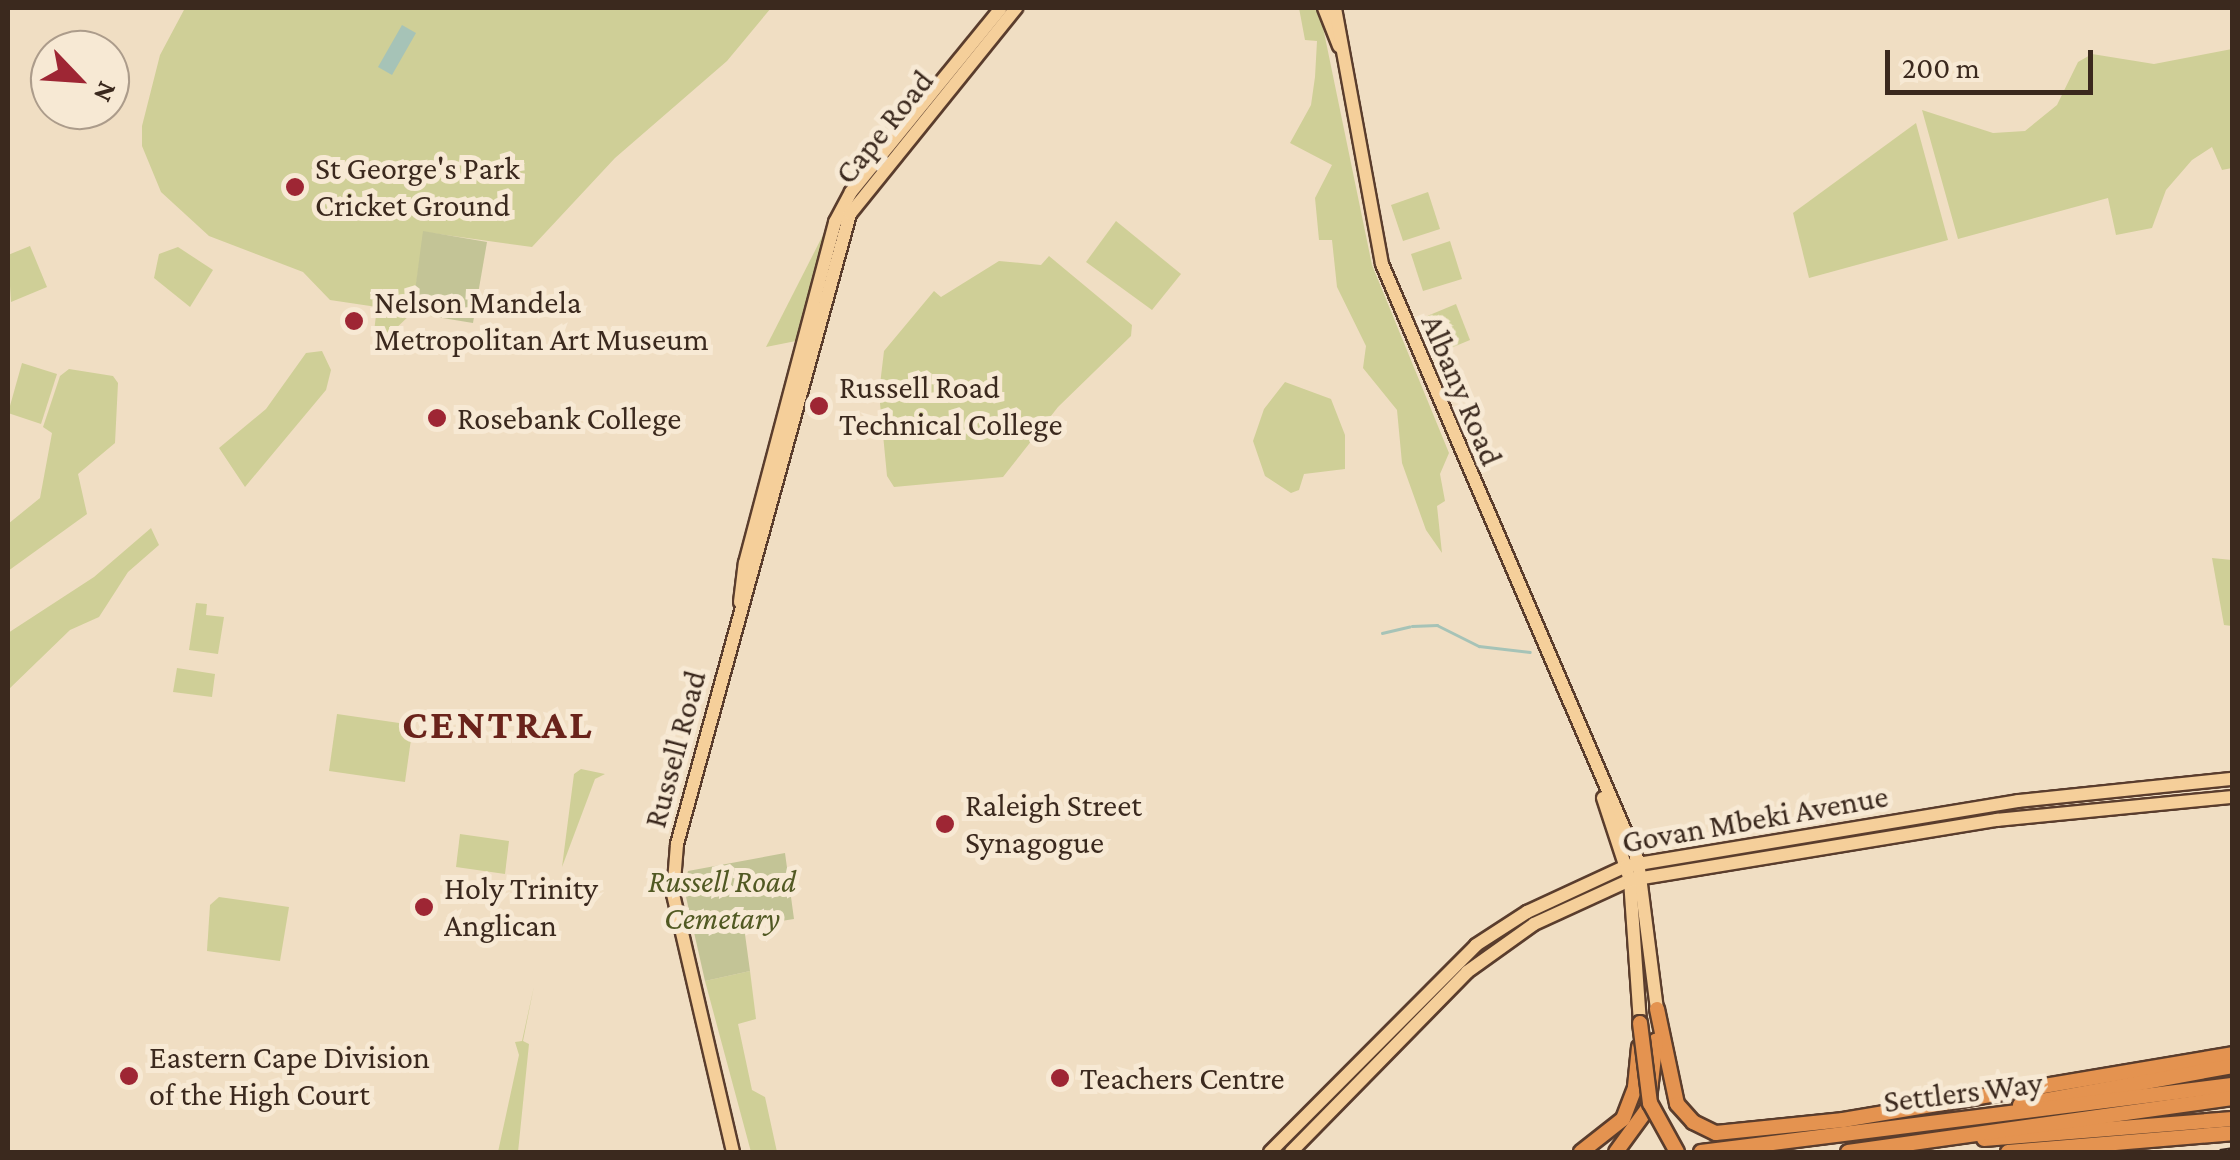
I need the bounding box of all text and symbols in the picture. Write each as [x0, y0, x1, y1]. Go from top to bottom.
north arrow [30, 30, 130, 130]
scale bar [1890, 30, 2098, 92]
text: 200 m [1902, 51, 1980, 84]
street label: Cape Road [827, 62, 941, 192]
text: N [88, 77, 124, 107]
place label: St George's Park Cricket Ground [315, 150, 520, 225]
marker: St George's Park Cricket Ground [284, 176, 306, 198]
place label: Nelson Mandela Metropolitan Art Museum [374, 284, 709, 359]
street label: Albany Road [1413, 309, 1511, 471]
marker: Nelson Mandela Metropolitan Art Museum [343, 310, 365, 332]
place label: Russell Road Technical College [839, 369, 1062, 444]
marker: Russell Road Technical College [808, 395, 830, 417]
place label: Rosebank College [457, 399, 681, 437]
marker: Rosebank College [426, 407, 448, 429]
street label: Russell Road [636, 666, 714, 832]
district label: CENTRAL [402, 699, 594, 749]
street label: Govan Mbeki Avenue [1619, 777, 1891, 861]
place label: Raleigh Street Synagogue [965, 787, 1142, 862]
marker: Raleigh Street Synagogue [934, 813, 956, 835]
park label: Russell Road Cemetary [648, 863, 796, 938]
place label: Holy Trinity Anglican [444, 870, 598, 945]
marker: Holy Trinity Anglican [413, 896, 435, 918]
place label: Eastern Cape Division of the High Court [149, 1039, 430, 1114]
place label: Teachers Centre [1080, 1059, 1284, 1097]
street label: Settlers Way [1881, 1063, 2045, 1121]
marker: Eastern Cape Division of the High Court [118, 1065, 140, 1087]
marker: Teachers Centre [1049, 1067, 1071, 1089]

